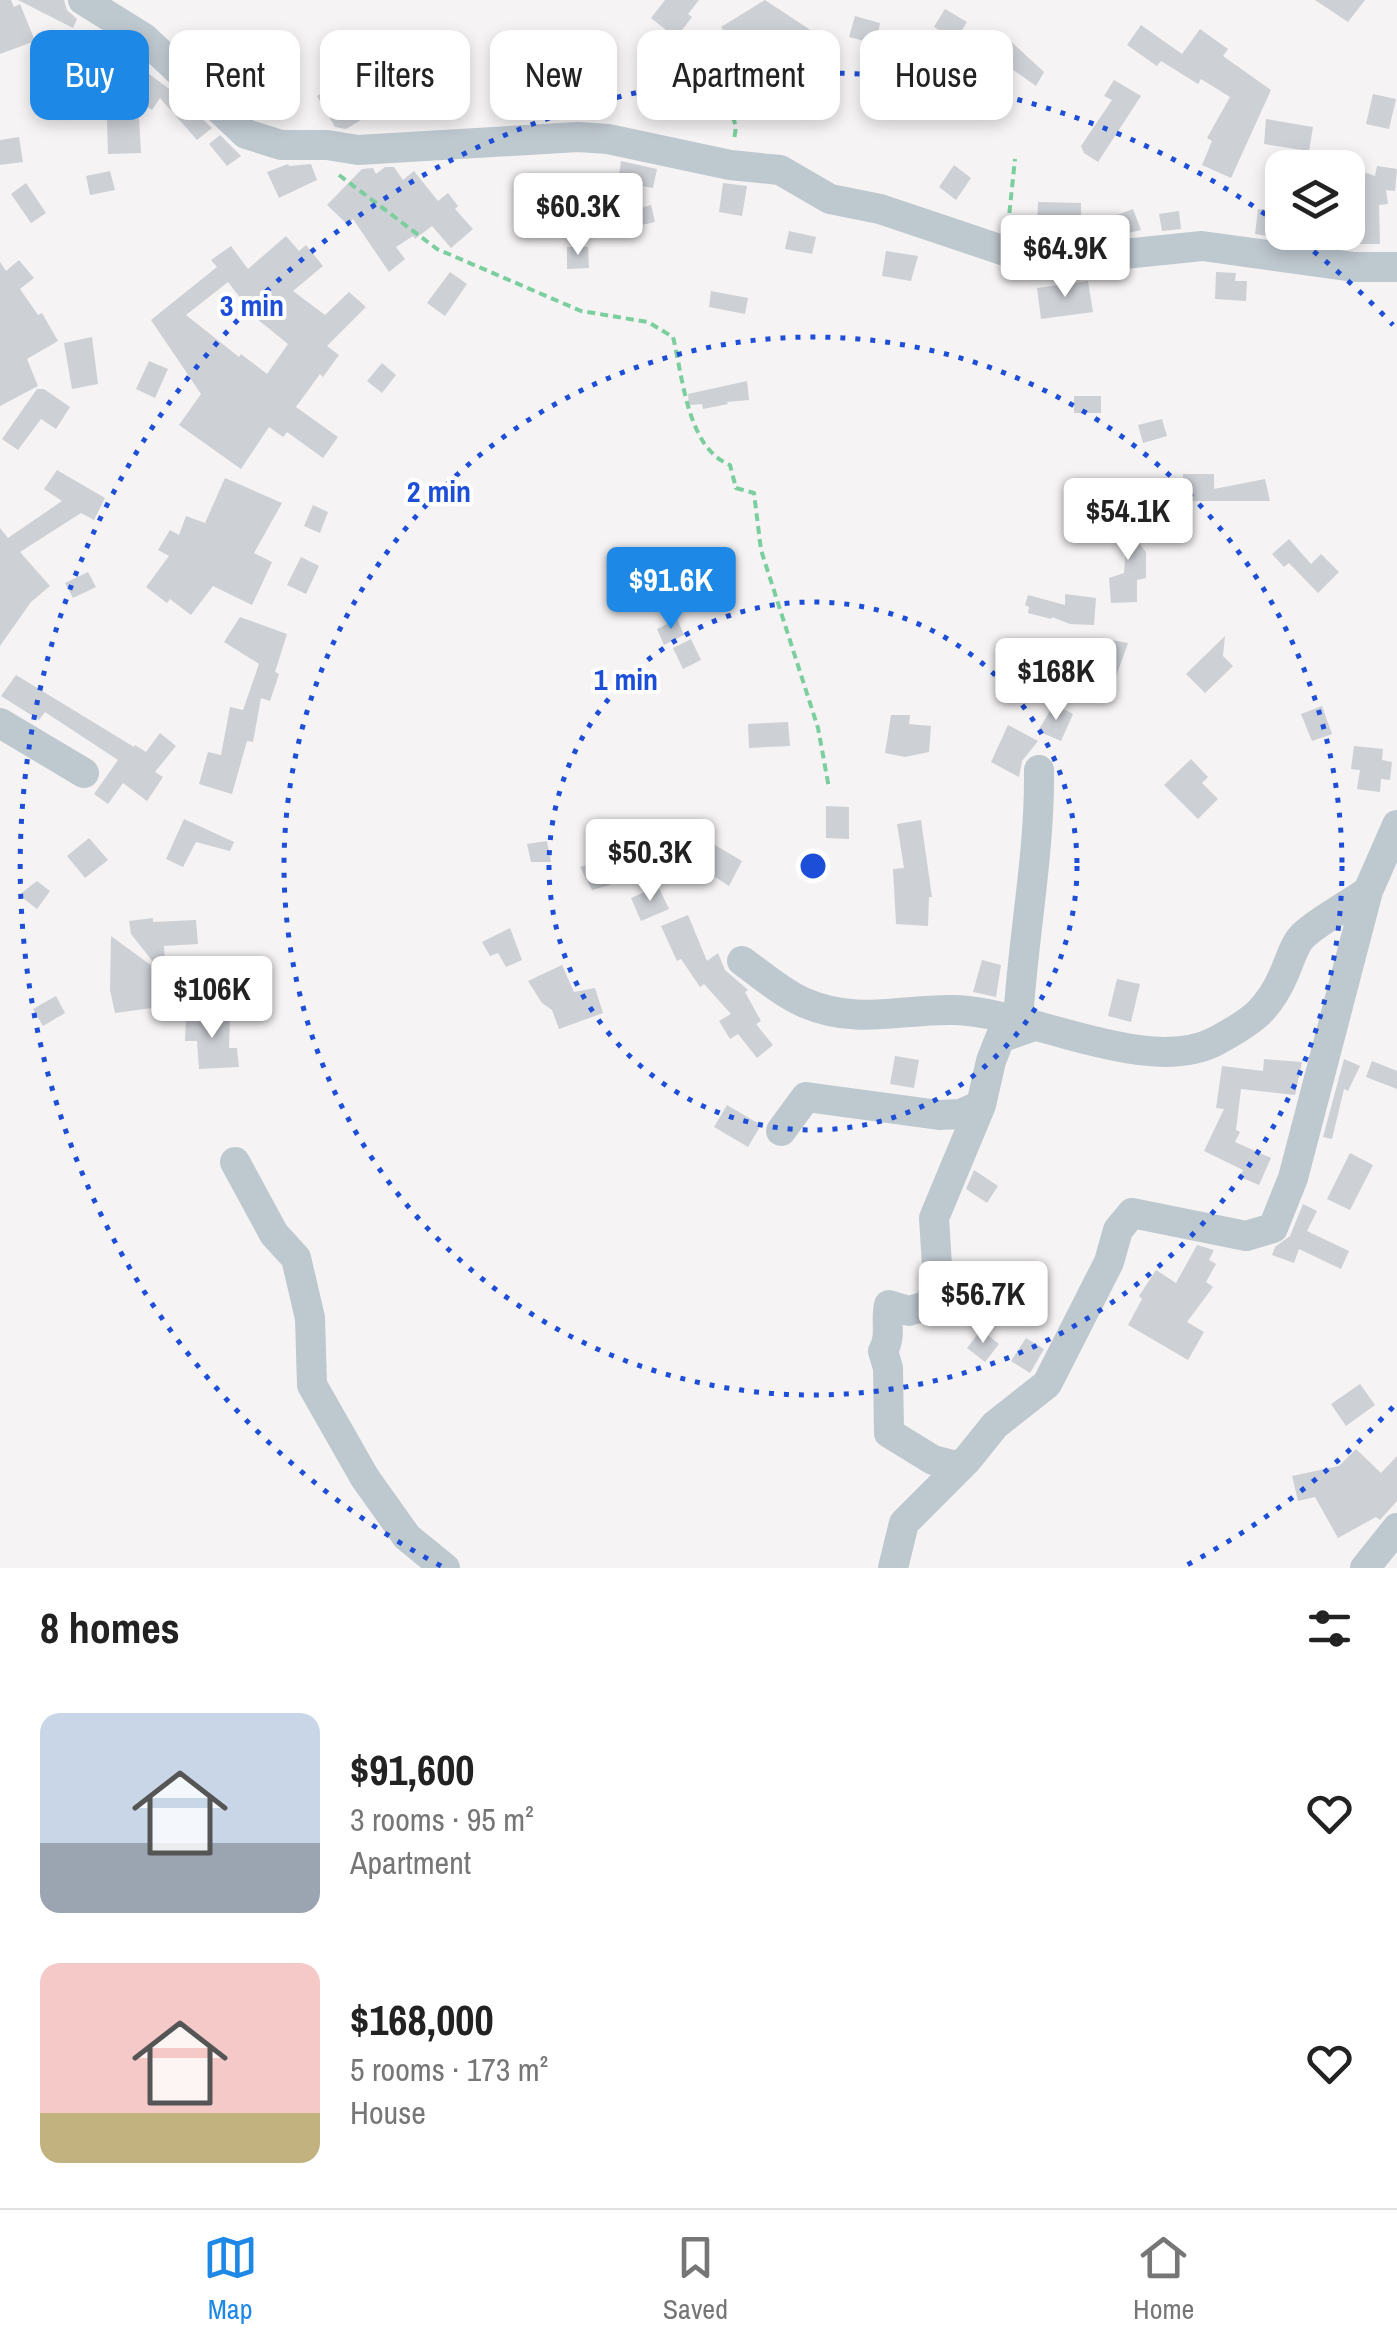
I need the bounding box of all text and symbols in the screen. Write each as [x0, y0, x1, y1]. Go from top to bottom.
chip: Buy [30, 30, 149, 120]
chip: Rent [169, 30, 300, 120]
chip: Filters [320, 30, 470, 120]
chip: New [490, 30, 617, 120]
chip: Apartment [637, 30, 840, 120]
chip: House [860, 30, 1013, 120]
map controls [1265, 150, 1365, 250]
button: layers [1265, 150, 1365, 250]
pin: $60.3K [497, 173, 659, 258]
text: $60.3K [536, 184, 620, 227]
pin: $64.9K [984, 215, 1146, 300]
text: $64.9K [1023, 226, 1107, 269]
text: 3 min [220, 285, 284, 325]
text: 2 min [407, 471, 471, 511]
pin: $54.1K [1047, 478, 1209, 563]
text: $54.1K [1086, 489, 1170, 532]
pin: $91.6K [590, 547, 752, 632]
text: $91.6K [629, 558, 713, 601]
pin: $168K [986, 638, 1126, 723]
text: $168K [1017, 649, 1095, 692]
text: 1 min [594, 659, 658, 699]
pin: $50.3K [569, 819, 731, 904]
text: $50.3K [608, 830, 692, 873]
centre of rings [795, 848, 831, 884]
pin: $106K [142, 956, 282, 1041]
text: $106K [173, 967, 251, 1010]
pin: $56.7K [902, 1261, 1064, 1346]
text: $56.7K [941, 1272, 1025, 1315]
text: 8 homes [40, 1600, 180, 1656]
icon: filters [1302, 1601, 1357, 1656]
text: $91,600 [350, 1742, 475, 1798]
icon: home [120, 1753, 240, 1873]
icon: heart [1302, 1786, 1357, 1841]
text: 3 rooms · 95 m² [350, 1798, 534, 1841]
text: Apartment [350, 1841, 471, 1884]
text: $168,000 [350, 1992, 494, 2048]
icon: home [120, 2003, 240, 2123]
icon: heart [1302, 2036, 1357, 2091]
text: 5 rooms · 173 m² [350, 2048, 548, 2091]
text: House [350, 2091, 426, 2134]
tab: Map [203, 2230, 258, 2328]
tab: Saved [663, 2230, 728, 2328]
tab: Home [1133, 2230, 1194, 2328]

